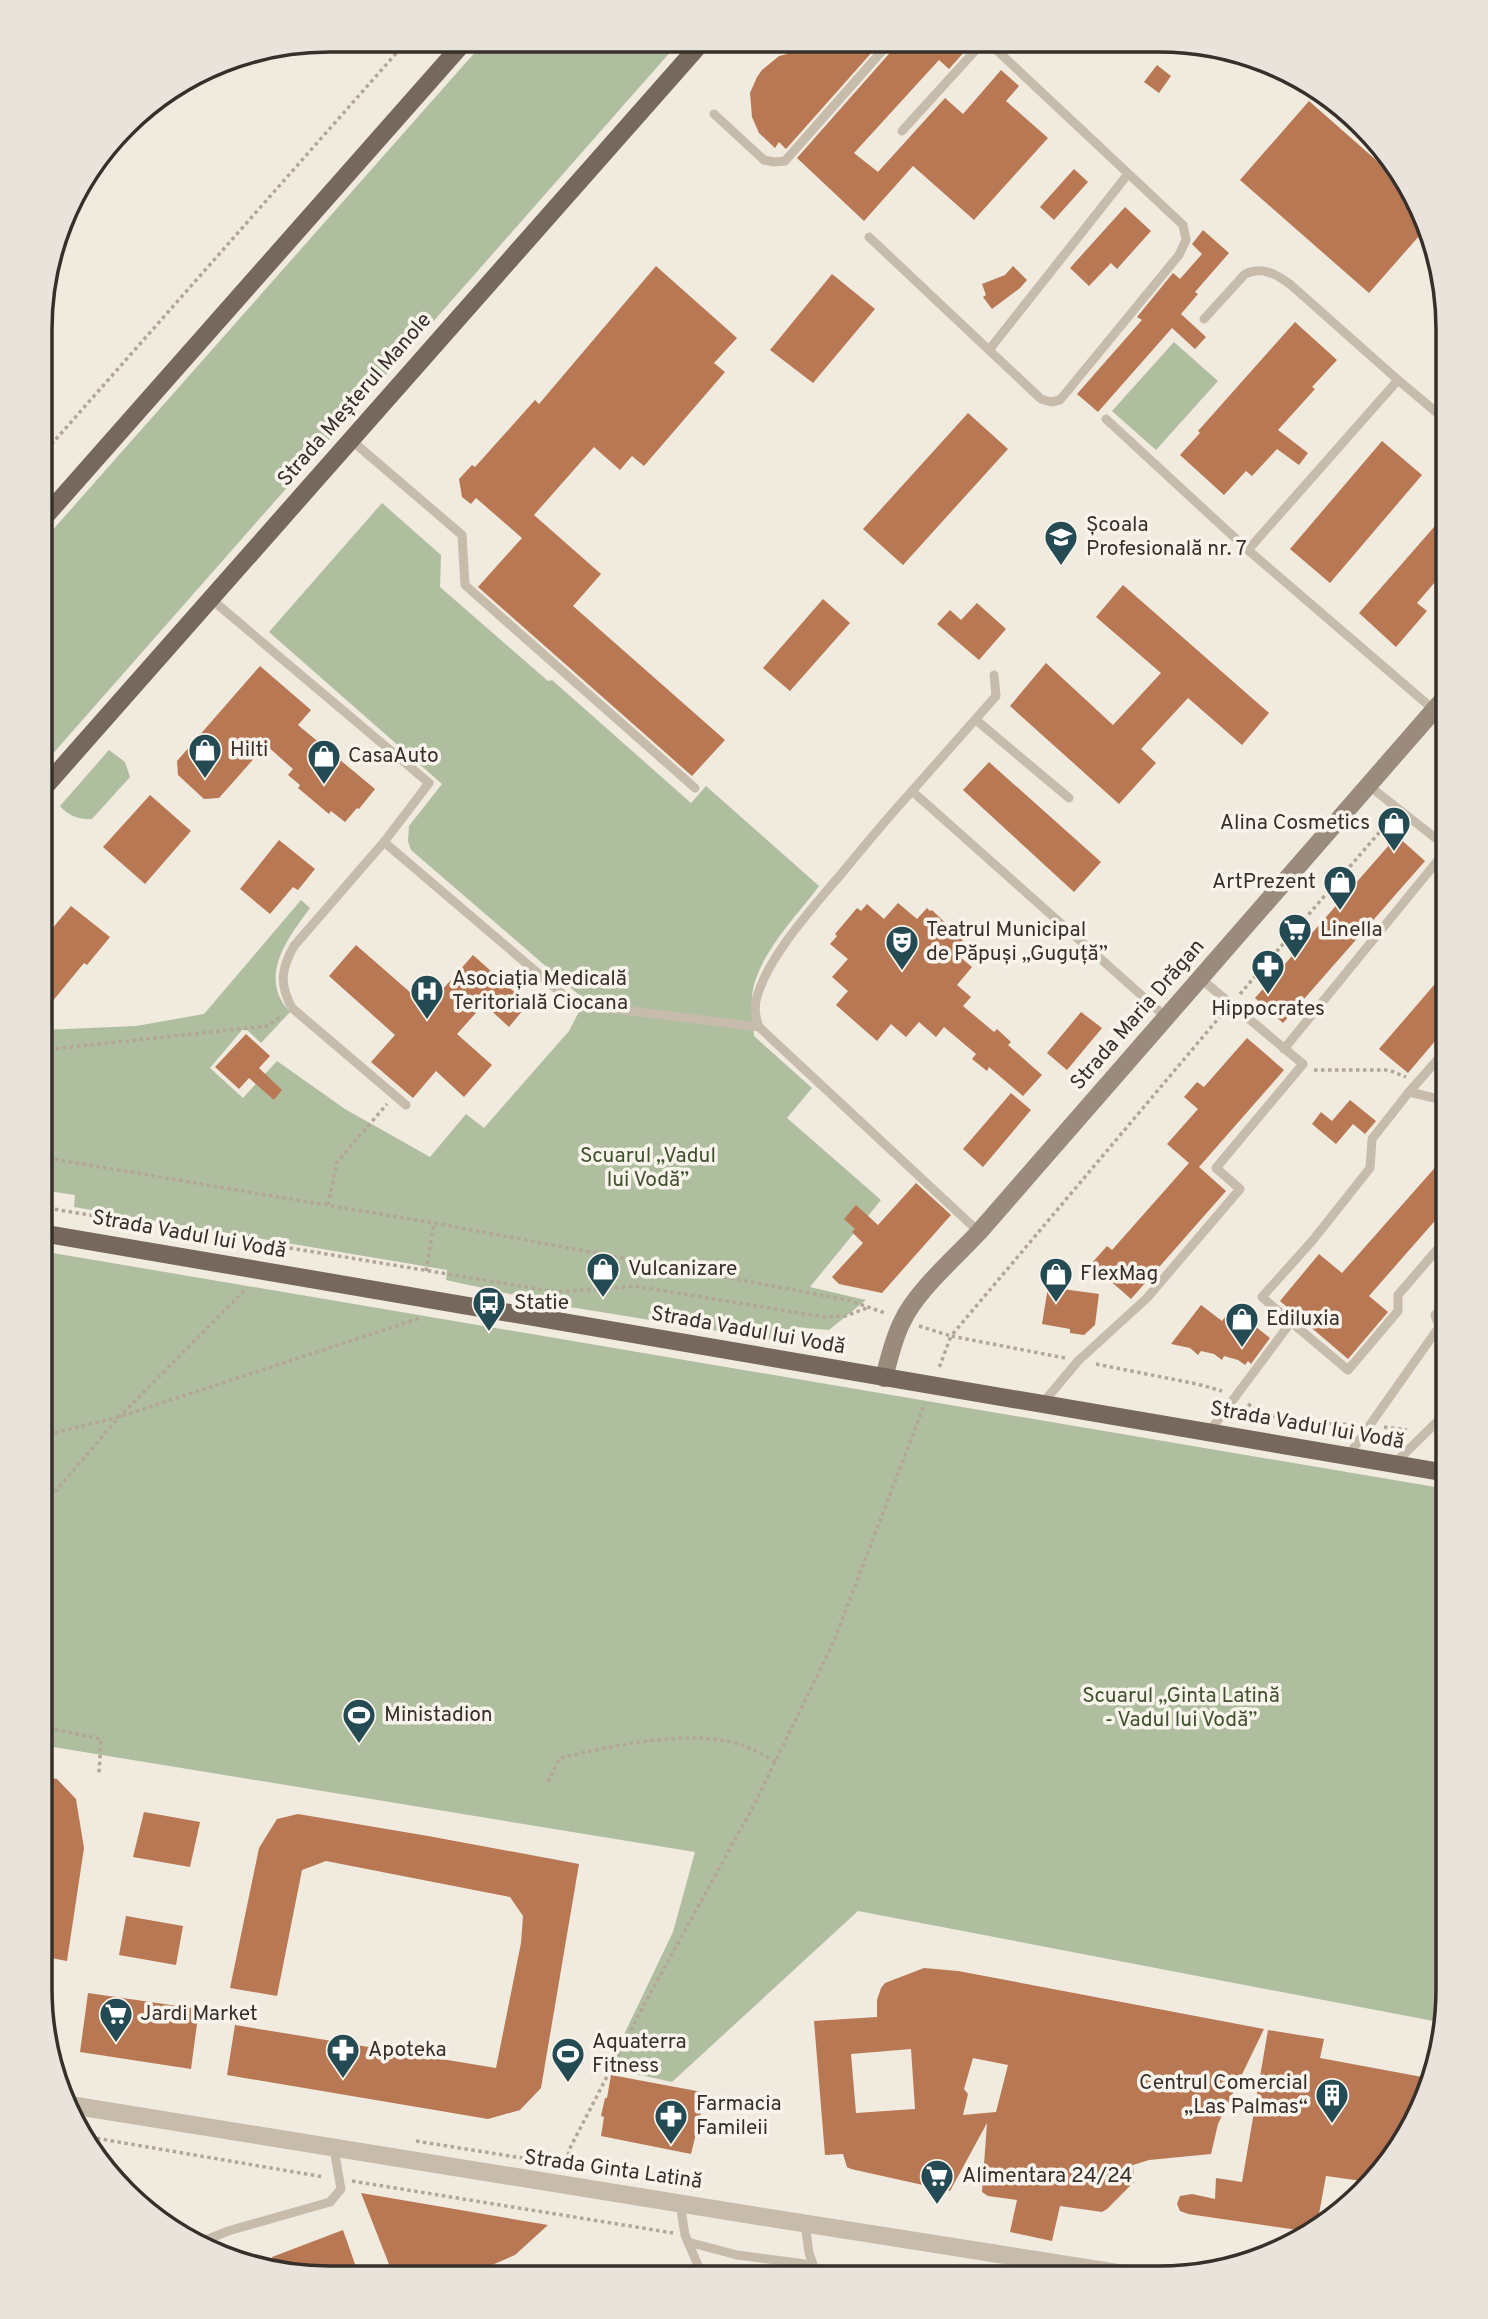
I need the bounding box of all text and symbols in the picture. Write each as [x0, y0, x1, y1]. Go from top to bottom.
street label: Strada Meșterul Manole [272, 307, 438, 493]
place label: Școala Profesională nr. 7 [1086, 512, 1247, 563]
school or university icon: Școala Profesională nr. 7 [1042, 518, 1080, 567]
shop icon: Hilti [186, 731, 224, 780]
place label: Hilti [230, 737, 268, 764]
shop icon: CasaAuto [305, 737, 343, 786]
place label: CasaAuto [348, 743, 439, 770]
shop icon: Alina Cosmetics [1375, 804, 1413, 853]
place label: Alina Cosmetics [1220, 810, 1370, 837]
shop icon: ArtPrezent [1321, 863, 1359, 912]
place label: ArtPrezent [1212, 869, 1316, 896]
supermarket icon: Linella [1276, 911, 1314, 960]
place label: Teatrul Municipal de Păpuși „Guguță” [926, 917, 1108, 968]
place label: Linella [1320, 917, 1383, 944]
theatre icon: Teatrul Municipal de Păpuși „Guguță” [883, 923, 921, 972]
street label: Strada Maria Drăgan [1065, 934, 1211, 1096]
pharmacy icon: Hippocrates [1249, 947, 1287, 996]
place label: Asociația Medicală Teritorială Ciocana [452, 966, 628, 1017]
hospital icon: Asociația Medicală Teritorială Ciocana [408, 972, 446, 1021]
place label: Hippocrates [1211, 996, 1325, 1023]
park label: Scuarul „Vadul lui Vodă” [580, 1143, 716, 1194]
street label: Strada Vadul lui Vodă [90, 1205, 288, 1265]
shop icon: Vulcanizare [584, 1250, 622, 1299]
shop icon: FlexMag [1037, 1255, 1075, 1304]
place label: Vulcanizare [628, 1256, 737, 1283]
place label: FlexMag [1080, 1261, 1158, 1288]
bus stop icon: Statie [470, 1284, 508, 1333]
place label: Statie [514, 1290, 569, 1317]
shop icon: Ediluxia [1223, 1300, 1261, 1349]
street label: Strada Vadul lui Vodă [649, 1301, 847, 1361]
place label: Ediluxia [1266, 1306, 1340, 1333]
street label: Strada Vadul lui Vodă [1208, 1396, 1406, 1456]
park label: Scuarul „Ginta Latină - Vadul lui Vodă” [1082, 1683, 1280, 1734]
sports icon: Ministadion [340, 1696, 378, 1745]
place label: Ministadion [384, 1702, 493, 1729]
supermarket icon: Jardi Market [97, 1995, 135, 2044]
place label: Jardi Market [140, 2001, 258, 2028]
place label: Aquaterra Fitness [592, 2029, 687, 2080]
pharmacy icon: Apoteka [324, 2031, 362, 2080]
sports icon: Aquaterra Fitness [549, 2035, 587, 2084]
place label: Apoteka [368, 2037, 447, 2064]
place label: Centrul Comercial „Las Palmas“ [1139, 2070, 1308, 2121]
building icon: Centrul Comercial „Las Palmas“ [1313, 2076, 1351, 2125]
place label: Farmacia Famileii [696, 2091, 782, 2142]
pharmacy icon: Farmacia Famileii [652, 2097, 690, 2146]
street label: Strada Ginta Latină [522, 2144, 704, 2196]
supermarket icon: Alimentara 24/24 [918, 2157, 956, 2206]
place label: Alimentara 24/24 [962, 2163, 1133, 2190]

